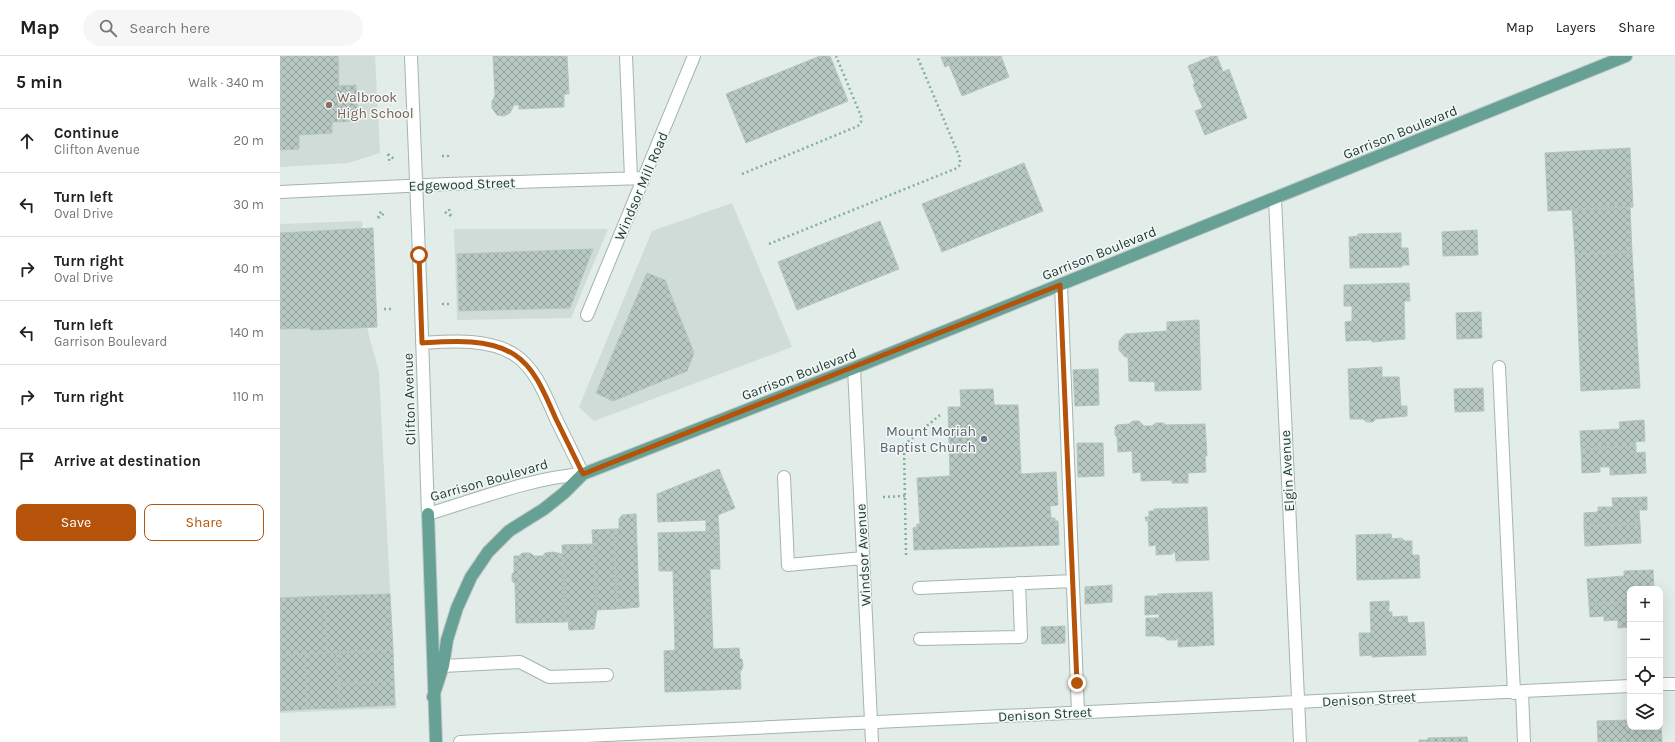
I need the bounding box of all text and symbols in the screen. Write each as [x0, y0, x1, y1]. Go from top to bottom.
search box [83, 10, 363, 46]
text: Map [20, 17, 59, 39]
icon: search [97, 17, 119, 39]
text: Search here [129, 19, 210, 37]
text: Map [1506, 19, 1534, 36]
text: Layers [1556, 19, 1596, 36]
text: Share [1618, 19, 1655, 36]
text: 5 min [16, 72, 63, 92]
text: Walk · 340 m [188, 75, 264, 90]
place label: Walbrook High School [337, 89, 414, 122]
marker: Walbrook High School [324, 100, 334, 110]
street label: Garrison Boulevard [1341, 102, 1460, 163]
text: Continue [54, 124, 119, 142]
street label: Windsor Mill Road [611, 129, 672, 243]
icon: ahead [16, 130, 38, 152]
text: 20 m [234, 133, 264, 148]
text: Clifton Avenue [54, 142, 140, 157]
street label: Edgewood Street [408, 174, 516, 195]
text: Turn left [54, 188, 113, 206]
icon: left [16, 194, 38, 216]
text: 30 m [233, 197, 264, 212]
text: Oval Drive [54, 206, 113, 221]
street label: Garrison Boulevard [1040, 223, 1159, 284]
route start [410, 246, 428, 264]
text: Turn right [54, 252, 124, 270]
icon: right [16, 258, 38, 280]
text: 40 m [234, 261, 264, 276]
text: Oval Drive [54, 270, 113, 285]
text: Turn left [54, 316, 113, 334]
icon: left [16, 322, 38, 344]
text: 140 m [229, 325, 264, 340]
text: Garrison Boulevard [54, 334, 167, 349]
street label: Garrison Boulevard [739, 345, 859, 404]
street label: Clifton Avenue [399, 353, 420, 445]
icon: right [16, 386, 38, 408]
text: Turn right [54, 388, 124, 406]
text: 110 m [232, 389, 264, 404]
place label: Mount Moriah Baptist Church [880, 423, 976, 456]
street label: Elgin Avenue [1277, 430, 1298, 512]
marker: Mount Moriah Baptist Church [979, 434, 989, 444]
icon: arrive [16, 450, 38, 472]
text: Arrive at destination [54, 452, 201, 470]
street label: Garrison Boulevard [428, 456, 550, 505]
street label: Windsor Avenue [852, 503, 875, 607]
button: Save [16, 504, 136, 541]
button: Share [144, 504, 264, 541]
map controls [1627, 586, 1663, 730]
button: + [1627, 586, 1663, 622]
button: − [1627, 622, 1663, 658]
button: locate [1627, 658, 1663, 694]
route end [1068, 674, 1086, 692]
street label: Denison Street [1322, 689, 1417, 710]
button: layers [1627, 694, 1663, 730]
street label: Denison Street [998, 704, 1093, 725]

